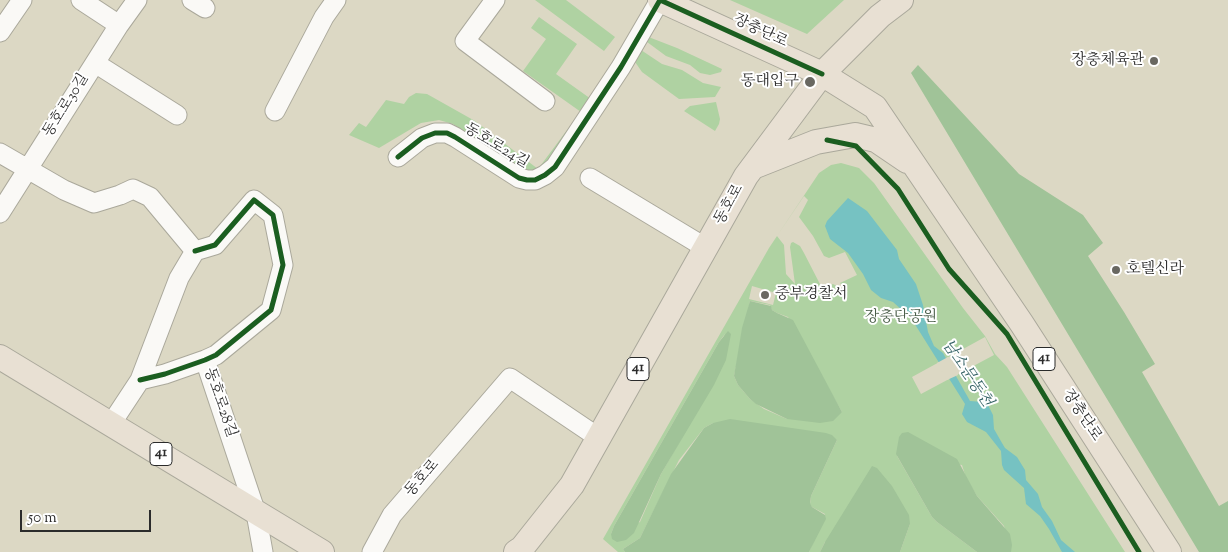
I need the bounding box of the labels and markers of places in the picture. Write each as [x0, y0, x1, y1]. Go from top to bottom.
place label: 장충체육관 [1072, 52, 1144, 70]
marker: 장충체육관 [1148, 55, 1160, 67]
place label: 동대입구 [741, 73, 799, 91]
marker: 동대입구 [803, 75, 817, 89]
place label: 호텔신라 [1126, 261, 1184, 279]
marker: 호텔신라 [1110, 264, 1122, 276]
place label: 중부경찰서 [775, 286, 847, 304]
marker: 중부경찰서 [759, 289, 771, 301]

